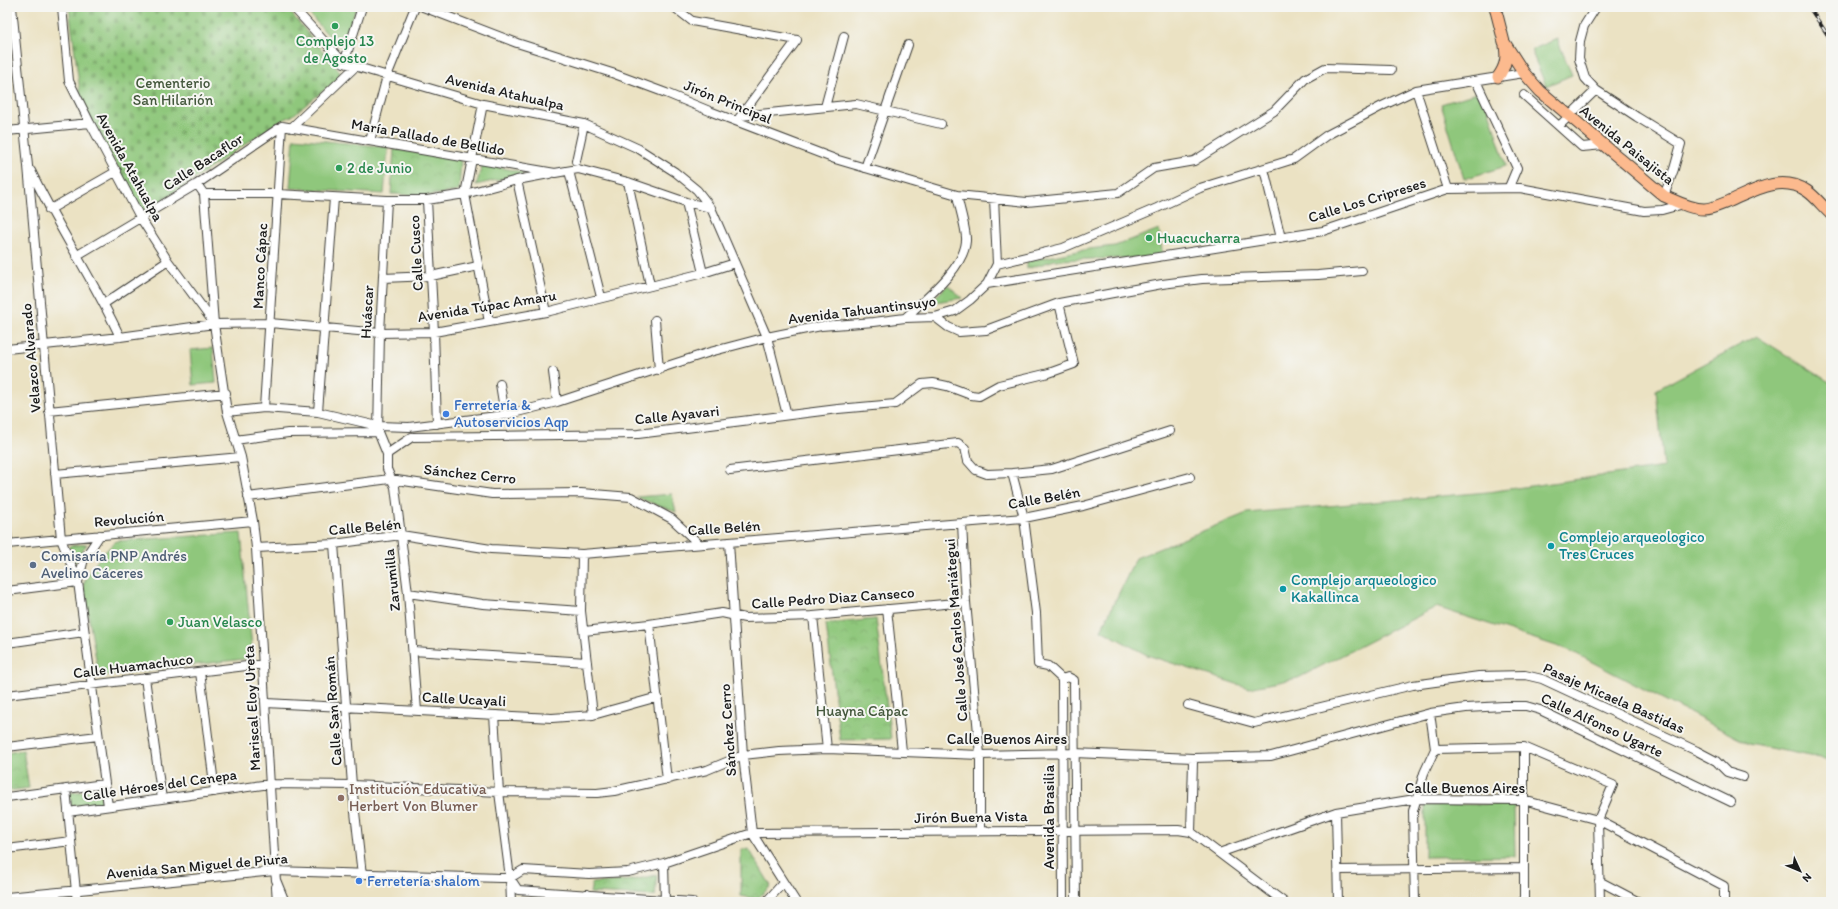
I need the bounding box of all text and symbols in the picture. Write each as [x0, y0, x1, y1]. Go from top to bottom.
marker: Complejo 13 de Agosto [330, 21, 340, 31]
place label: Complejo 13 de Agosto [296, 32, 374, 67]
street label: Avenida Atahualpa [444, 70, 566, 114]
park label: Cementerio San Hilarión [133, 74, 214, 109]
street label: Jirón Principal [681, 76, 775, 128]
street label: Avenida Paisajista [1576, 101, 1678, 189]
street label: Avenida Atahualpa [93, 110, 167, 225]
street label: María Pallado de Bellido [350, 115, 506, 159]
street label: Calle Bacaflor [160, 129, 246, 195]
place label: 2 de Junio [347, 159, 412, 177]
marker: 2 de Junio [334, 163, 344, 173]
street label: Calle Los Cripreses [1306, 173, 1428, 226]
street label: Calle Cusco [405, 215, 427, 291]
street label: Manco Cápac [249, 223, 271, 309]
place label: Huacucharra [1157, 229, 1241, 247]
marker: Huacucharra [1144, 233, 1154, 243]
street label: Huáscar [357, 285, 377, 339]
street label: Avenida Túpac Amaru [416, 286, 558, 326]
street label: Avenida Tahuantinsuyo [787, 292, 937, 328]
street label: Velazco Alvarado [17, 303, 45, 413]
place label: Ferretería & Autoservicios Aqp [454, 396, 569, 431]
street label: Calle Ayavari [634, 402, 720, 428]
marker: Ferretería & Autoservicios Aqp [441, 409, 451, 419]
street label: Sánchez Cerro [423, 460, 517, 488]
street label: Calle Belén [1006, 483, 1082, 513]
street label: Revolución [93, 507, 165, 531]
street label: Calle Belén [328, 515, 403, 539]
street label: Calle Belén [687, 516, 762, 540]
place label: Complejo arqueologico Tres Cruces [1559, 528, 1705, 563]
street label: Calle José Carlos Mariátegui [941, 538, 971, 722]
marker: Complejo arqueologico Tres Cruces [1546, 541, 1556, 551]
place label: Comisaría PNP Andrés Avelino Cáceres [41, 547, 187, 582]
street label: Zarumilla [380, 548, 404, 612]
marker: Comisaría PNP Andrés Avelino Cáceres [28, 560, 38, 570]
place label: Complejo arqueologico Kakallinca [1291, 571, 1437, 606]
street label: Calle Pedro Diaz Canseco [751, 583, 915, 613]
marker: Complejo arqueologico Kakallinca [1278, 584, 1288, 594]
place label: Juan Velasco [178, 613, 262, 631]
marker: Juan Velasco [165, 617, 175, 627]
street label: Mariscal Eloy Ureta [240, 645, 264, 771]
street label: Calle Huamachuco [72, 650, 194, 682]
street label: Calle San Román [320, 656, 346, 766]
street label: Pasaje Micaela Bastidas [1540, 659, 1688, 737]
street label: Sánchez Cerro [716, 683, 740, 777]
street label: Calle Ucayali [422, 688, 506, 710]
street label: Calle Alfonso Ugarte [1538, 689, 1666, 761]
park label: Huayna Cápac [816, 702, 908, 720]
street label: Calle Buenos Aires [947, 730, 1068, 748]
street label: Calle Héroes del Cenepa [82, 765, 239, 805]
street label: Avenida Brasilia [1040, 765, 1058, 869]
street label: Calle Buenos Aires [1405, 779, 1526, 797]
place label: Institución Educativa Herbert Von Blumer [349, 780, 487, 815]
marker: Institución Educativa Herbert Von Blumer [336, 793, 346, 803]
street label: Jirón Buena Vista [914, 807, 1028, 827]
street label: Avenida San Miguel de Piura [106, 849, 289, 883]
north arrow [1780, 851, 1820, 891]
text: N [1800, 870, 1814, 885]
place label: Ferretería shalom [367, 872, 480, 890]
marker: Ferretería shalom [354, 876, 364, 886]

